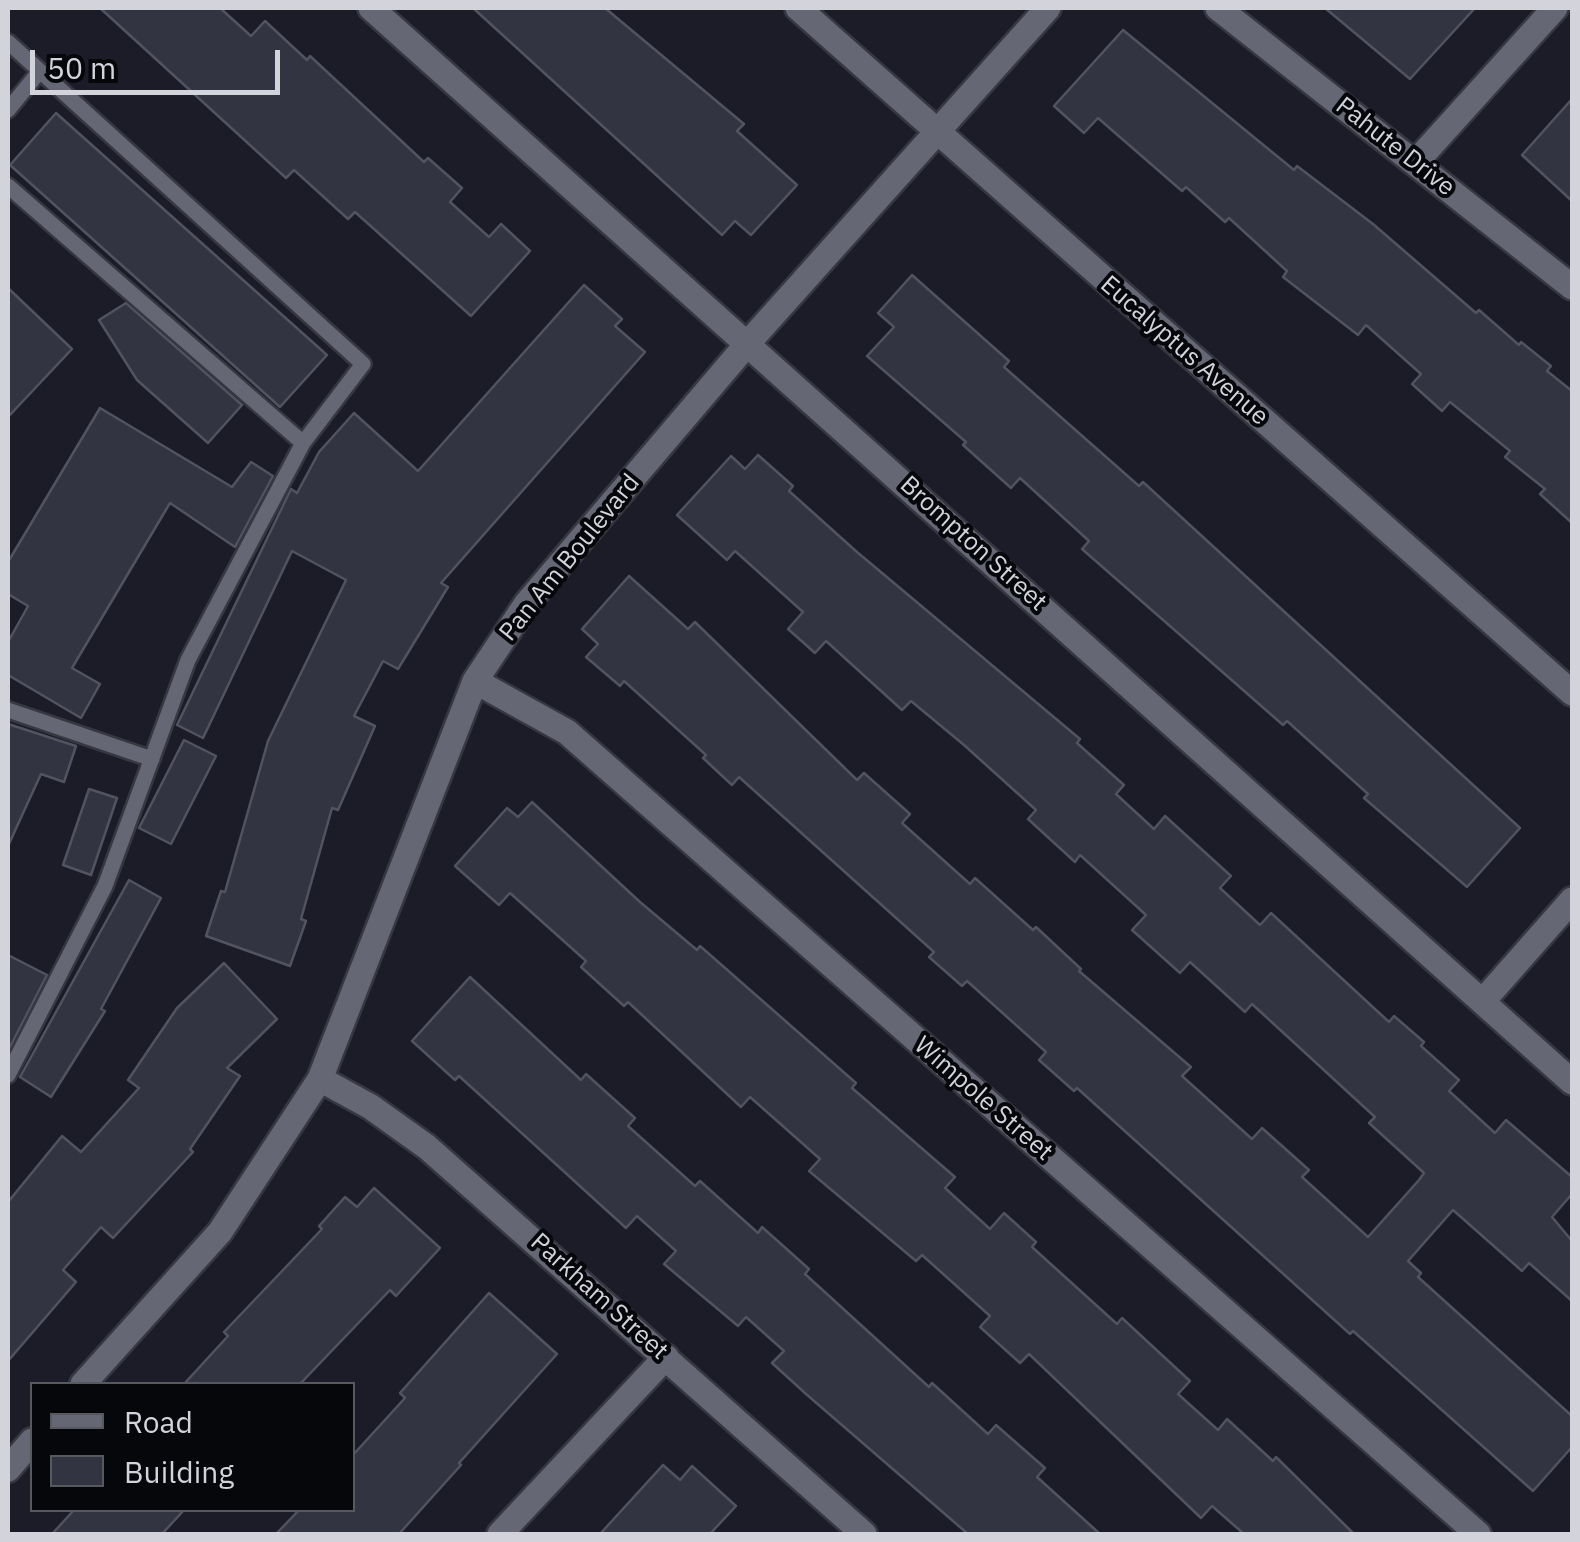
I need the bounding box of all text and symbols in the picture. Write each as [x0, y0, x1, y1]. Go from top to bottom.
scale bar [35, 30, 285, 92]
text: 50 m [47, 48, 116, 87]
street label: Pahute Drive [1329, 91, 1461, 203]
street label: Eucalyptus Avenue [1094, 270, 1274, 432]
street label: Pan Am Boulevard [494, 469, 646, 647]
street label: Brompton Street [894, 470, 1052, 618]
street label: Wimpole Street [908, 1031, 1058, 1167]
street label: Parkham Street [524, 1227, 674, 1367]
legend [30, 1382, 355, 1512]
text: Road [124, 1402, 193, 1441]
text: Building [124, 1452, 234, 1491]

